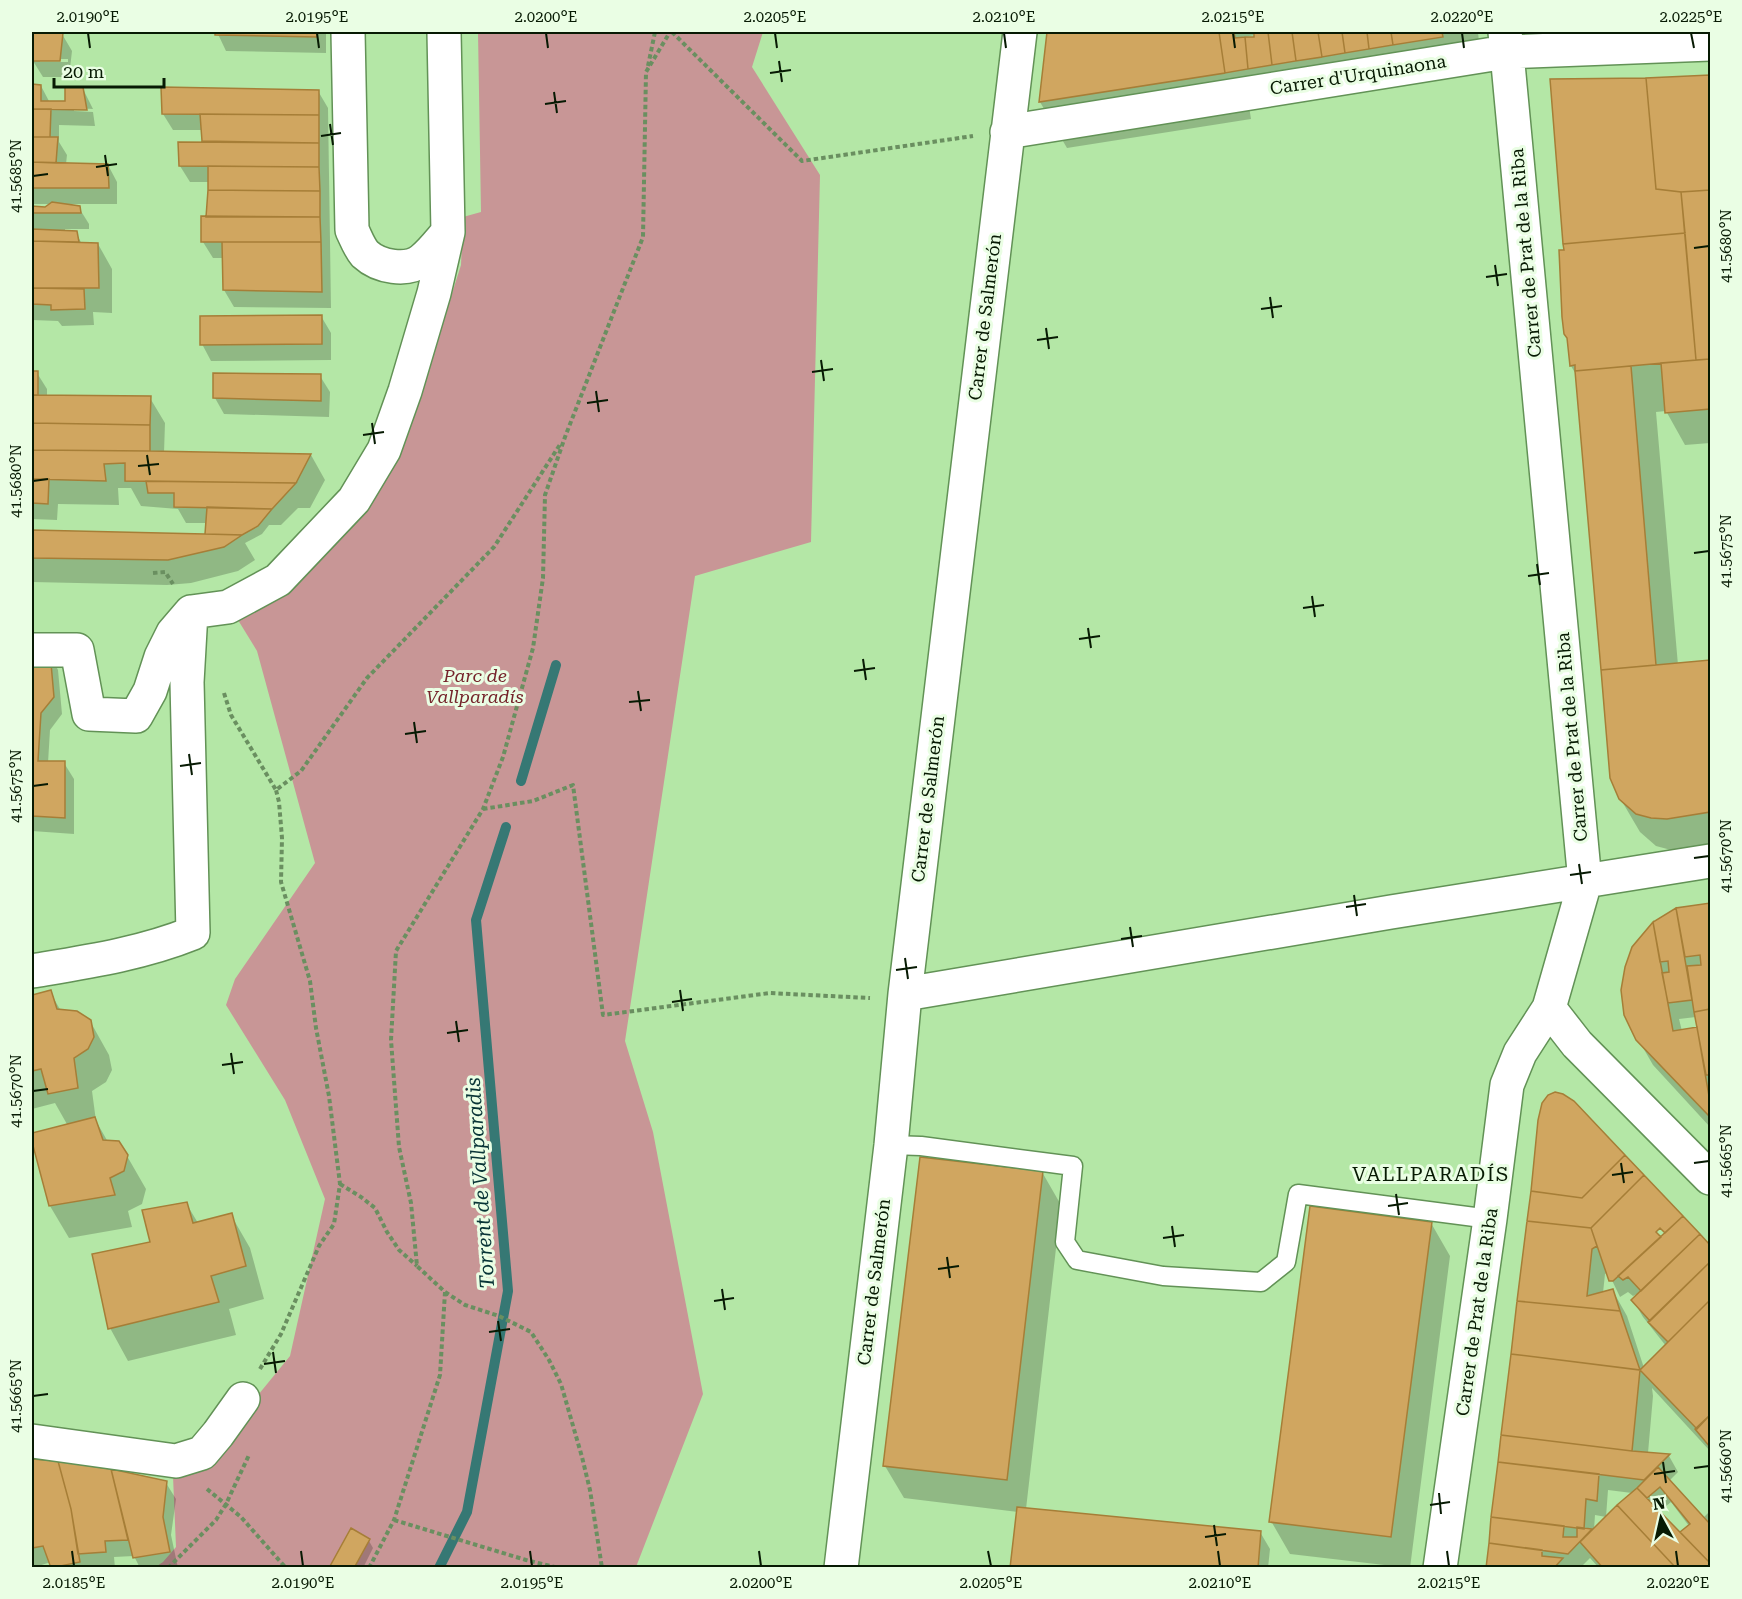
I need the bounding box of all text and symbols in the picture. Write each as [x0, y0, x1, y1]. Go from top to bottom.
text: 2.0190°E [57, 8, 119, 26]
text: 2.0195°E [286, 8, 348, 26]
text: 2.0200°E [515, 8, 577, 26]
text: 2.0205°E [744, 8, 806, 26]
text: 2.0210°E [973, 8, 1035, 26]
text: 2.0215°E [1202, 8, 1264, 26]
text: 2.0220°E [1431, 8, 1493, 26]
text: 2.0225°E [1660, 8, 1722, 26]
street label: Carrer d'Urquinaona [1268, 50, 1448, 99]
scale bar [54, 51, 164, 89]
text: 20 m [63, 61, 104, 82]
text: 41.5685°N [7, 139, 25, 213]
street label: Carrer de Prat de la Riba [1506, 147, 1545, 359]
text: 41.5680°N [1717, 209, 1735, 283]
street label: Carrer de Salmerón [964, 232, 1005, 402]
text: 41.5680°N [7, 444, 25, 518]
text: 41.5675°N [1717, 514, 1735, 588]
street label: Carrer de Prat de la Riba [1552, 631, 1591, 843]
park label: Parc de Vallparadís [426, 665, 524, 707]
street label: Carrer de Salmerón [907, 714, 948, 884]
text: 41.5675°N [7, 749, 25, 823]
text: 41.5670°N [1717, 819, 1735, 893]
text: 41.5670°N [7, 1054, 25, 1128]
water label: Torrent de Vallparadis [461, 1077, 499, 1289]
text: 41.5665°N [1717, 1124, 1735, 1198]
district label: VALLPARADÍS [1352, 1162, 1510, 1186]
street label: Carrer de Salmerón [853, 1197, 894, 1367]
street label: Carrer de Prat de la Riba [1451, 1206, 1502, 1417]
text: 41.5665°N [7, 1359, 25, 1433]
text: 41.5660°N [1717, 1429, 1735, 1503]
north arrow [1631, 1488, 1691, 1548]
text: N [1652, 1493, 1666, 1514]
text: 2.0185°E [43, 1574, 105, 1592]
text: 2.0190°E [272, 1574, 334, 1592]
text: 2.0195°E [501, 1574, 563, 1592]
text: 2.0200°E [730, 1574, 792, 1592]
text: 2.0205°E [960, 1574, 1022, 1592]
text: 2.0210°E [1189, 1574, 1251, 1592]
text: 2.0215°E [1418, 1574, 1480, 1592]
text: 2.0220°E [1647, 1574, 1709, 1592]

